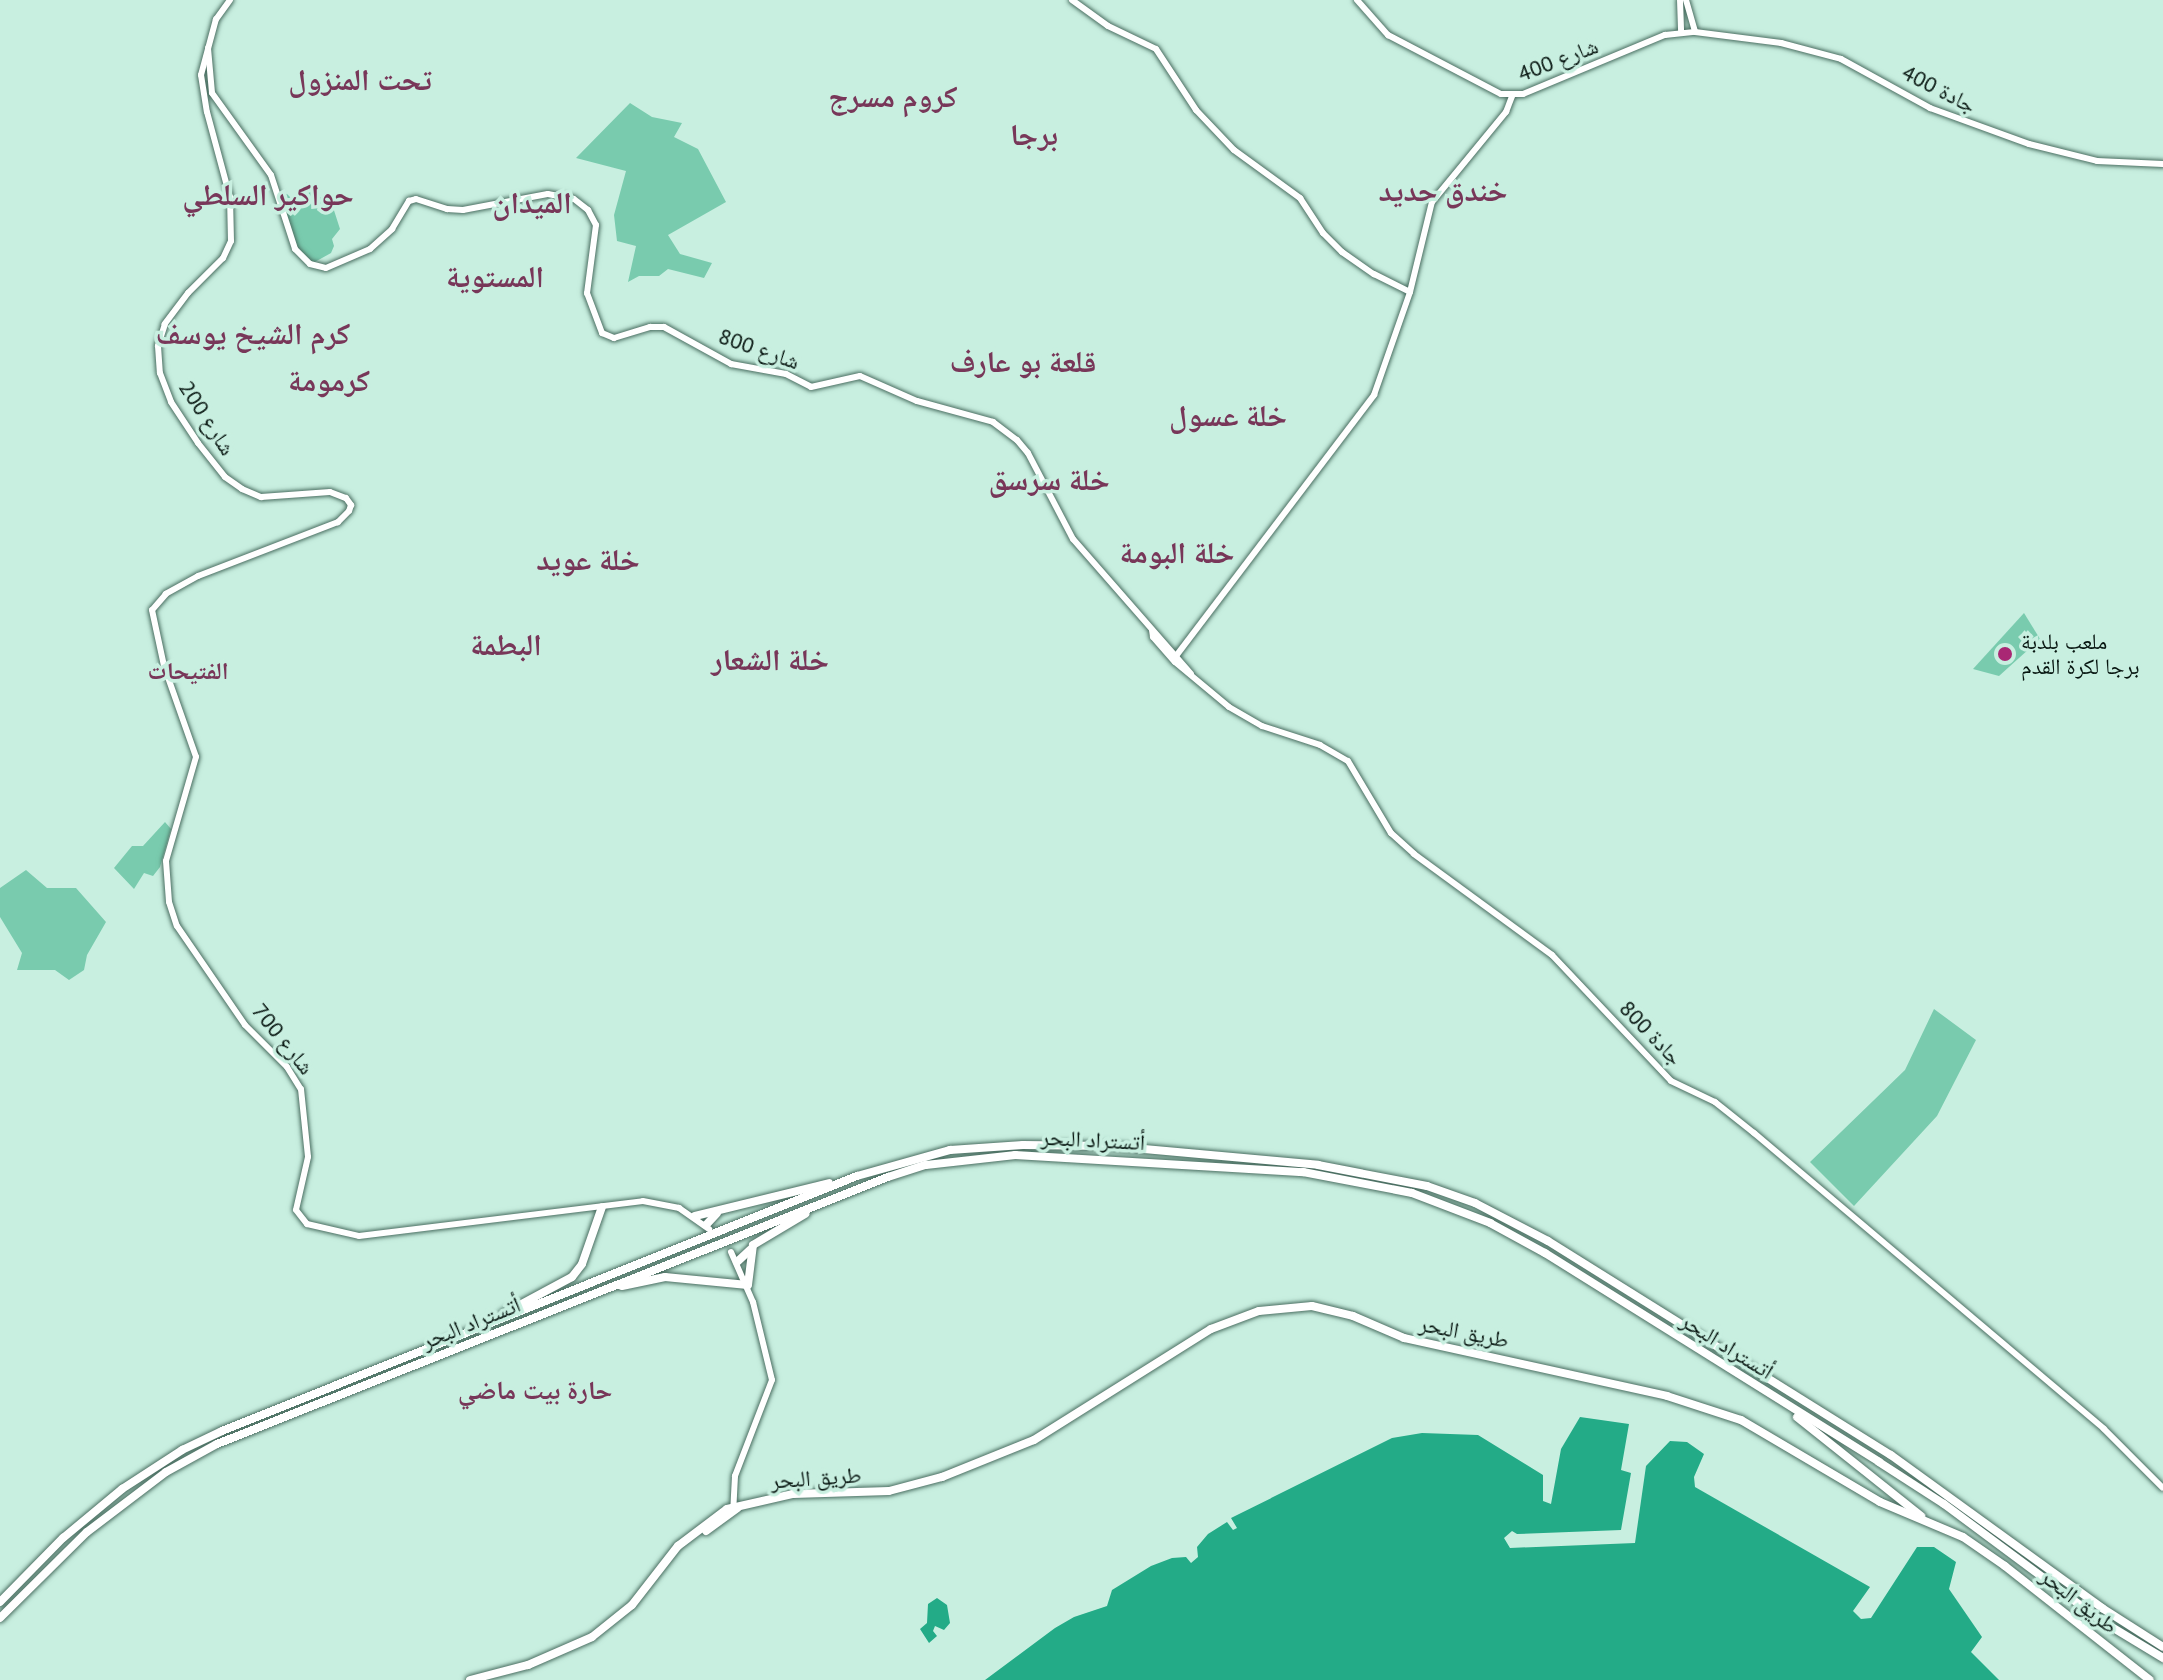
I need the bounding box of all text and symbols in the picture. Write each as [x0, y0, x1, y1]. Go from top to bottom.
street label: شارع 400 [1514, 33, 1602, 87]
street label: جادة 400 [1898, 59, 1980, 119]
district label: تحت المنزول [288, 61, 432, 97]
district label: كروم مسرج [828, 78, 958, 114]
district label: برجا [1010, 116, 1058, 152]
district label: خندق حديد [1379, 172, 1507, 208]
district label: حواكير السلطي [182, 176, 354, 212]
district label: الميدان [492, 184, 572, 220]
district label: المستوية [446, 258, 544, 294]
district label: كرم الشيخ يوسف [156, 315, 350, 351]
street label: شارع 800 [715, 323, 803, 375]
district label: قلعة بو عارف [950, 343, 1096, 379]
district label: كرمومة [288, 362, 370, 398]
street label: شارع 200 [173, 376, 241, 460]
district label: خلة عسول [1169, 397, 1287, 433]
district label: خلة سرسق [988, 461, 1110, 497]
district label: خلة البومة [1120, 534, 1234, 570]
district label: خلة عويد [536, 541, 640, 577]
district label: البطمة [470, 626, 542, 662]
place label: ملعب بلدبة برجا لكرة القدم [2021, 628, 2139, 680]
district label: خلة الشعار [711, 641, 829, 677]
marker: ملعب بلدبة برجا لكرة القدم [1996, 645, 2014, 663]
district label: الفتيحات [147, 657, 229, 685]
street label: جادة 800 [1614, 995, 1688, 1071]
street label: شارع 700 [246, 998, 320, 1080]
street label: أتستراد البحر [1040, 1124, 1146, 1156]
street label: أتستراد البحر [418, 1291, 524, 1355]
street label: أتستراد البحر [1676, 1307, 1778, 1385]
street label: طريق البحر [1417, 1310, 1511, 1354]
district label: حارة بيت ماضي [458, 1374, 612, 1406]
street label: طريق البحر [770, 1462, 862, 1494]
street label: طريق البحر [2035, 1563, 2123, 1639]

